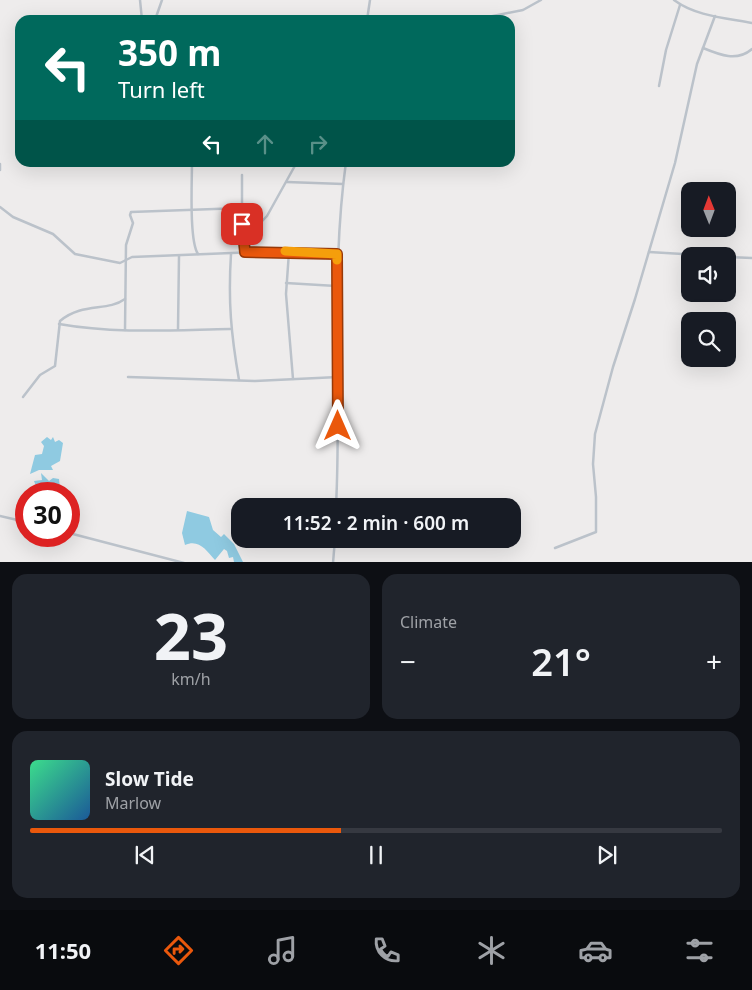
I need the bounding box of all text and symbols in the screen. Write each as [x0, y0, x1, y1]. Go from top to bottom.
text: 350 m [118, 29, 221, 76]
icon: left [35, 35, 100, 100]
text: Turn left [118, 74, 205, 104]
icon: left [198, 130, 226, 158]
icon: ahead [251, 130, 279, 158]
icon: right [304, 130, 332, 158]
north arrow [681, 182, 736, 238]
map controls [681, 182, 736, 367]
pin [221, 203, 263, 245]
icon: arrive [228, 210, 256, 238]
button: sound [681, 247, 736, 302]
button: search [681, 312, 736, 367]
position arrow [311, 399, 363, 451]
speed limit sign: 30 [15, 482, 80, 547]
text: 11:52 · 2 min · 600 m [283, 510, 469, 536]
text: 23 [154, 591, 228, 679]
text: Climate [400, 611, 457, 633]
text: 21° [531, 635, 591, 687]
text: − [400, 642, 416, 680]
text: + [706, 642, 722, 680]
text: km/h [171, 668, 211, 690]
text: Slow Tide [105, 766, 194, 792]
text: Marlow [105, 792, 161, 814]
icon: previous [131, 841, 159, 869]
icon: pause [362, 841, 390, 869]
icon: next [593, 841, 621, 869]
icon: directions [161, 933, 196, 968]
icon: music [265, 933, 300, 968]
icon: phone [369, 933, 404, 968]
icon: climate [474, 933, 509, 968]
icon: car [578, 933, 613, 968]
icon: filters [682, 933, 717, 968]
text: 11:50 [35, 935, 91, 965]

